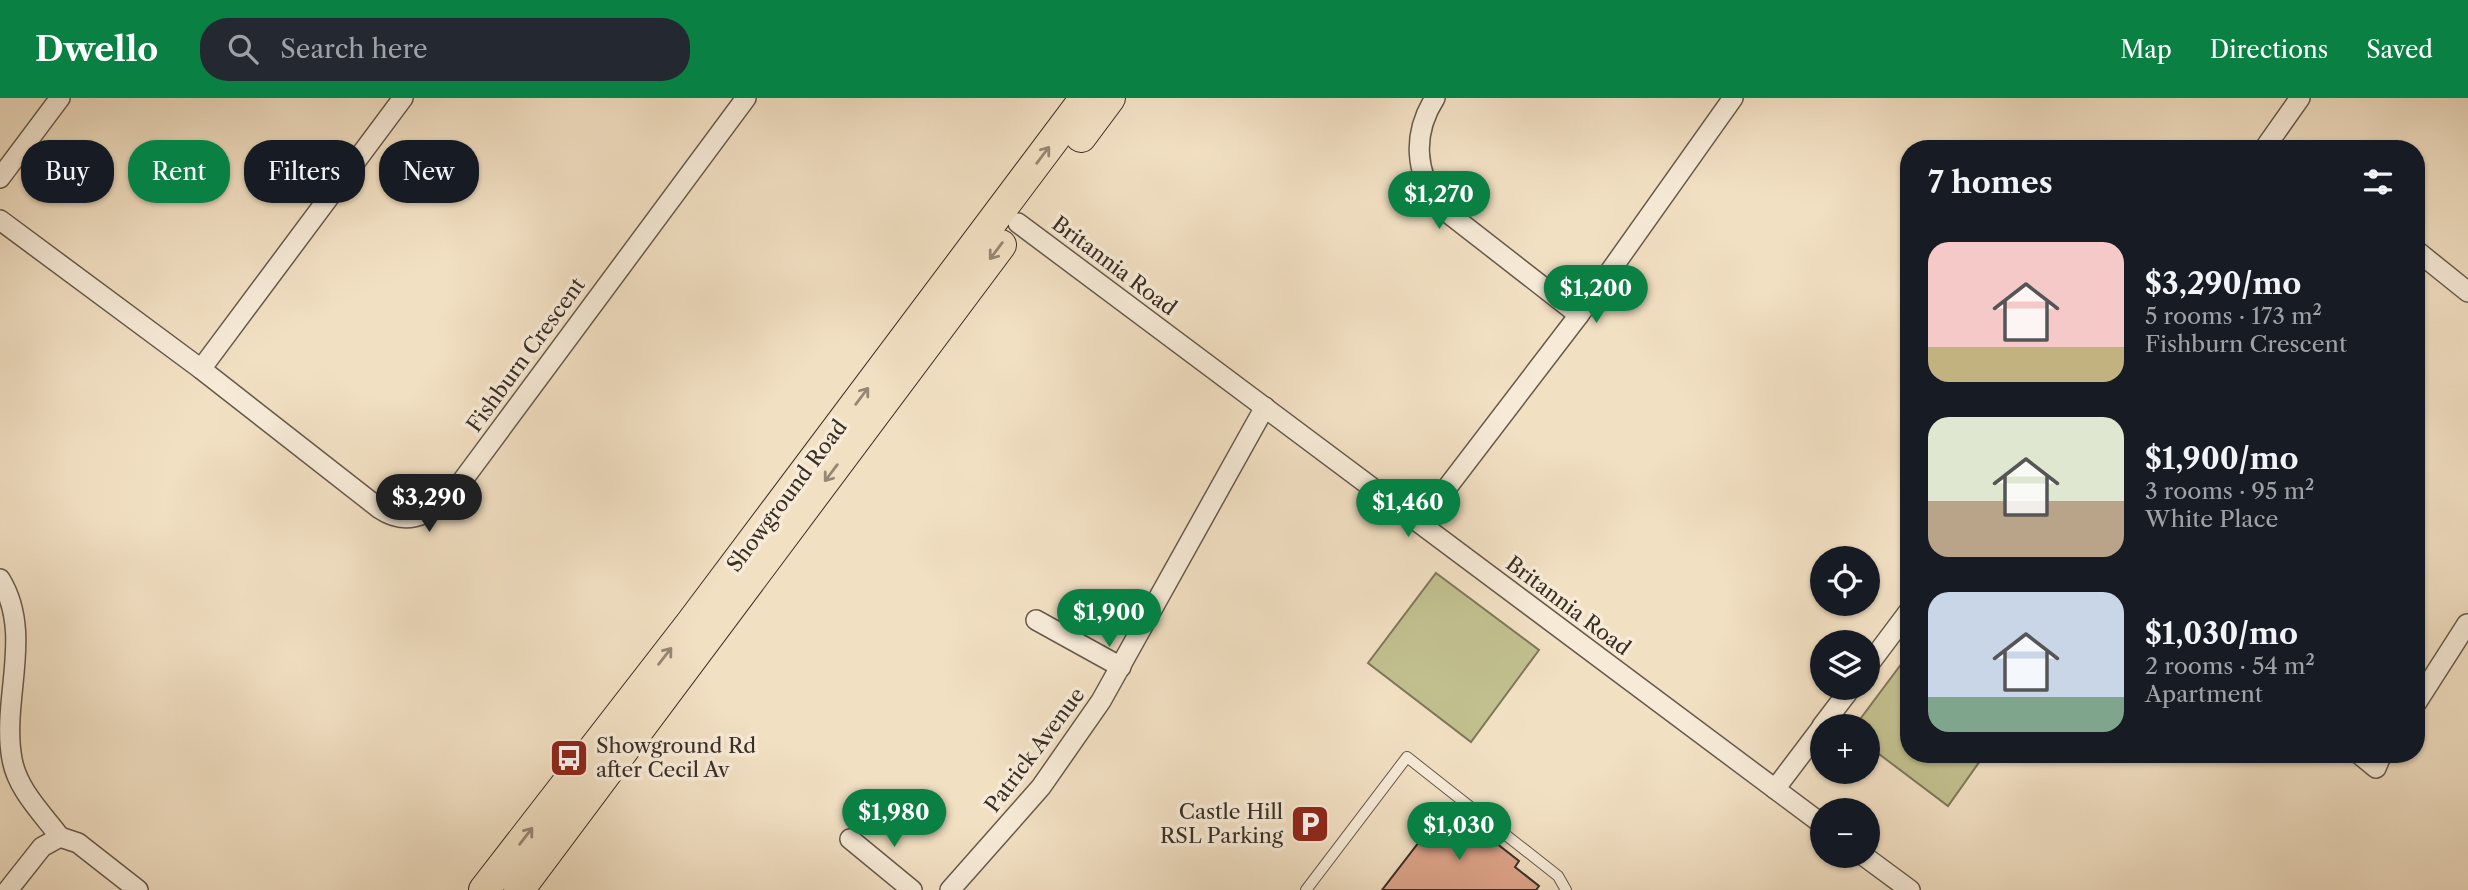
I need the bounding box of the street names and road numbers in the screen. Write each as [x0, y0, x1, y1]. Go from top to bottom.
street label: Britannia Road [1047, 211, 1182, 321]
street label: Fishburn Crescent [461, 272, 590, 437]
street label: Showground Road [721, 415, 852, 577]
street label: Britannia Road [1501, 551, 1636, 661]
street label: Patrick Avenue [980, 683, 1090, 817]

